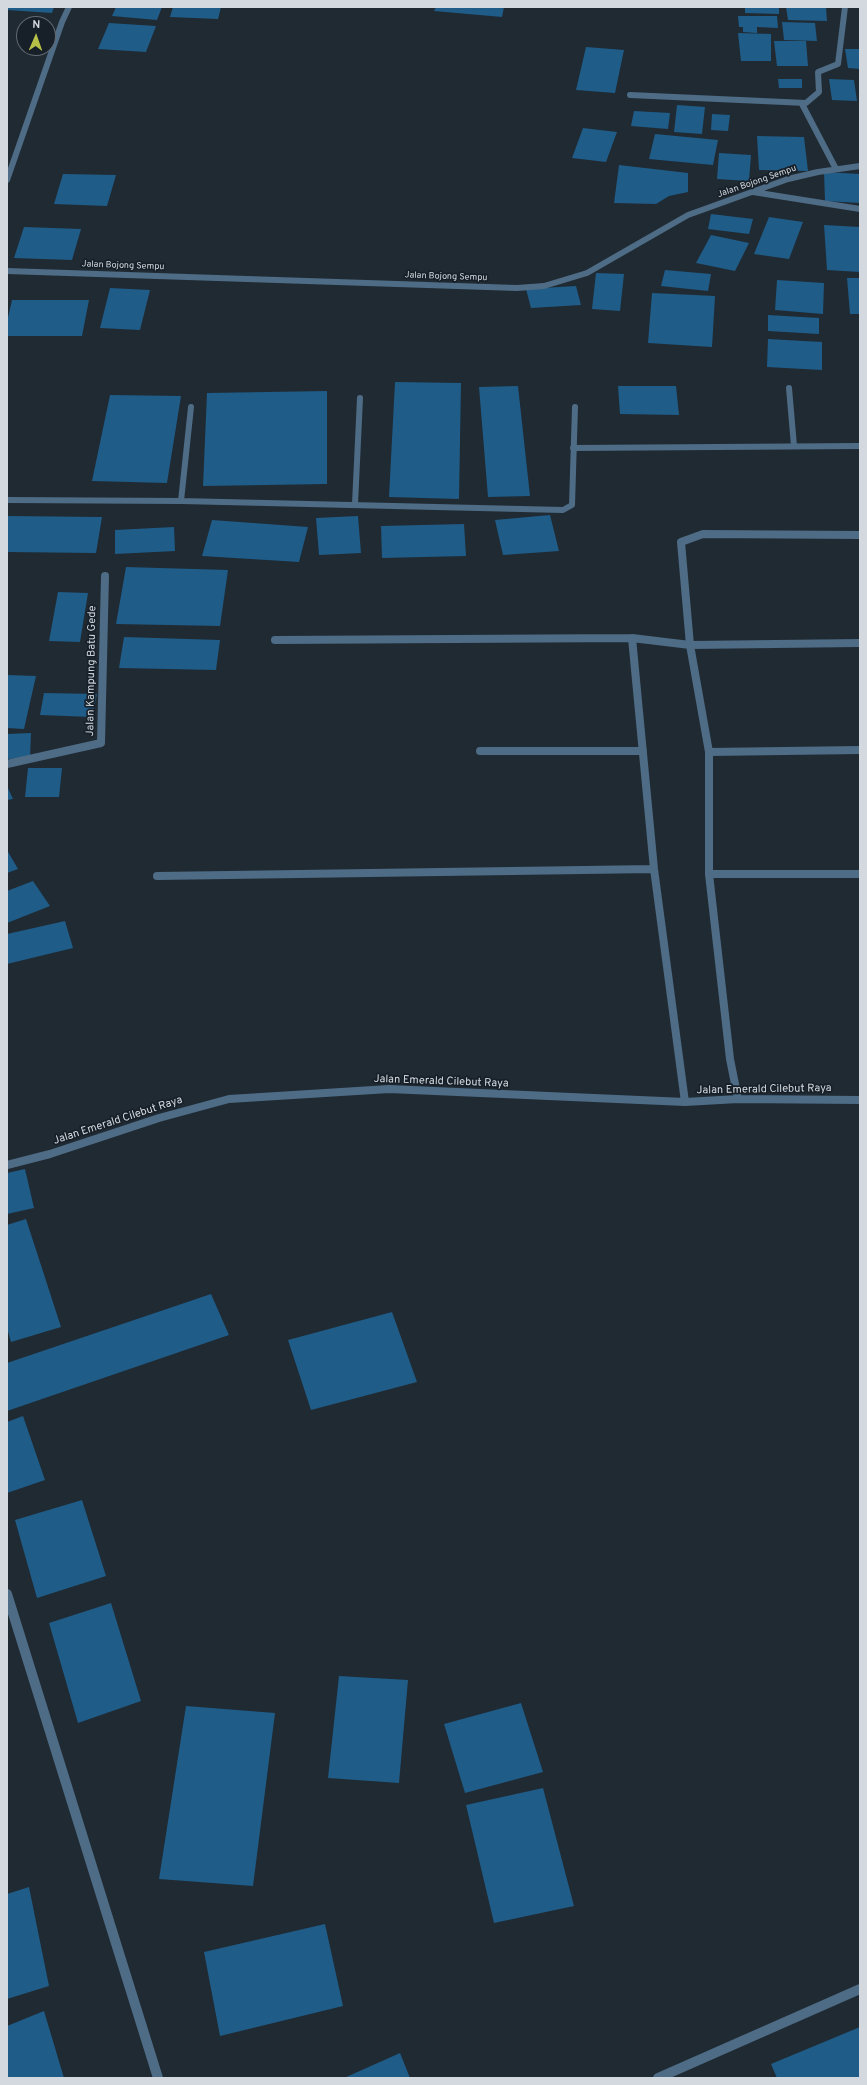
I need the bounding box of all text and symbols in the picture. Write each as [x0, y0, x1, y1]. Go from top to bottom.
north arrow [16, 16, 56, 56]
text: N [32, 18, 41, 32]
street label: Jalan Bojong Sempu [716, 163, 798, 201]
street label: Jalan Bojong Sempu [81, 259, 165, 273]
street label: Jalan Bojong Sempu [404, 270, 488, 284]
street label: Jalan Kampung Batu Gede [84, 605, 100, 737]
street label: Jalan Emerald Cilebut Raya [373, 1073, 509, 1091]
street label: Jalan Emerald Cilebut Raya [696, 1082, 832, 1098]
street label: Jalan Emerald Cilebut Raya [52, 1094, 184, 1148]

